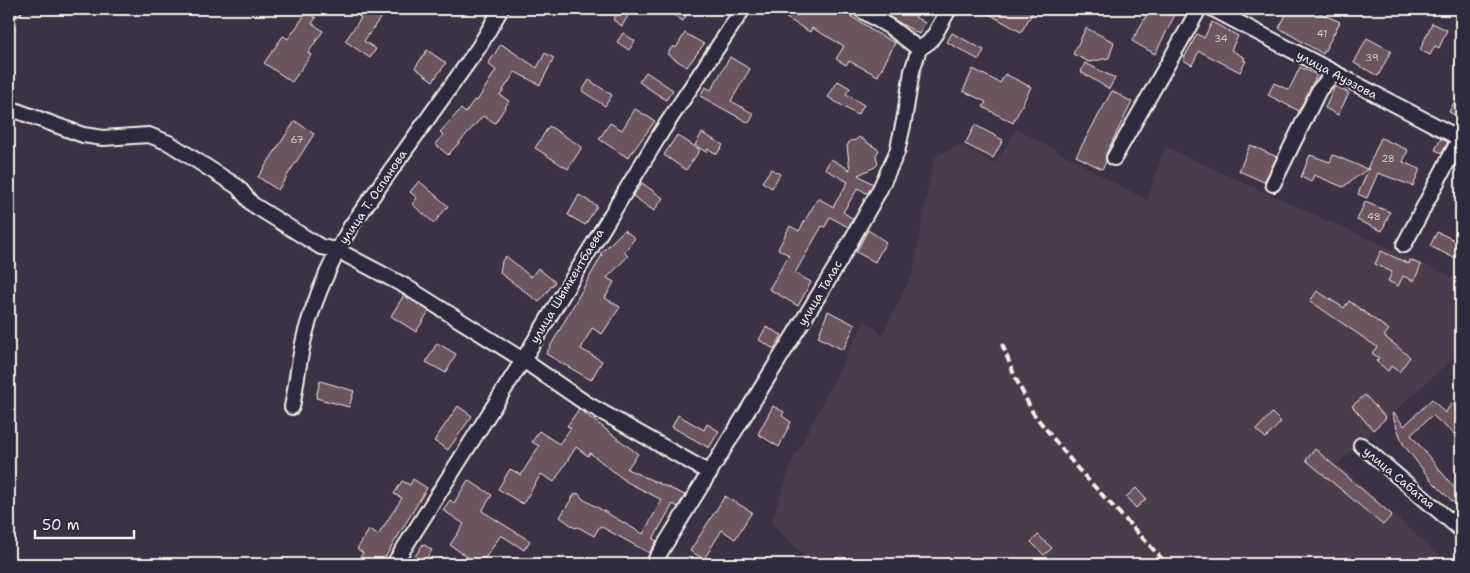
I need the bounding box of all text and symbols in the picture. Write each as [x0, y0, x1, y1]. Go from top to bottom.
house number: 41 [1317, 27, 1327, 40]
house number: 34 [1214, 32, 1228, 45]
street label: улица Ауэзова [1294, 47, 1381, 103]
house number: 39 [1365, 51, 1379, 64]
house number: 67 [291, 133, 303, 146]
street label: улица Т. Оспанова [336, 146, 411, 247]
house number: 28 [1381, 152, 1395, 165]
house number: 48 [1367, 210, 1381, 223]
street label: улица Шымкентбаева [526, 225, 608, 346]
street label: улица Талас [794, 257, 846, 329]
street label: улица Сабатая [1360, 443, 1438, 513]
scale bar [35, 508, 134, 540]
text: 50 m [42, 515, 80, 535]

